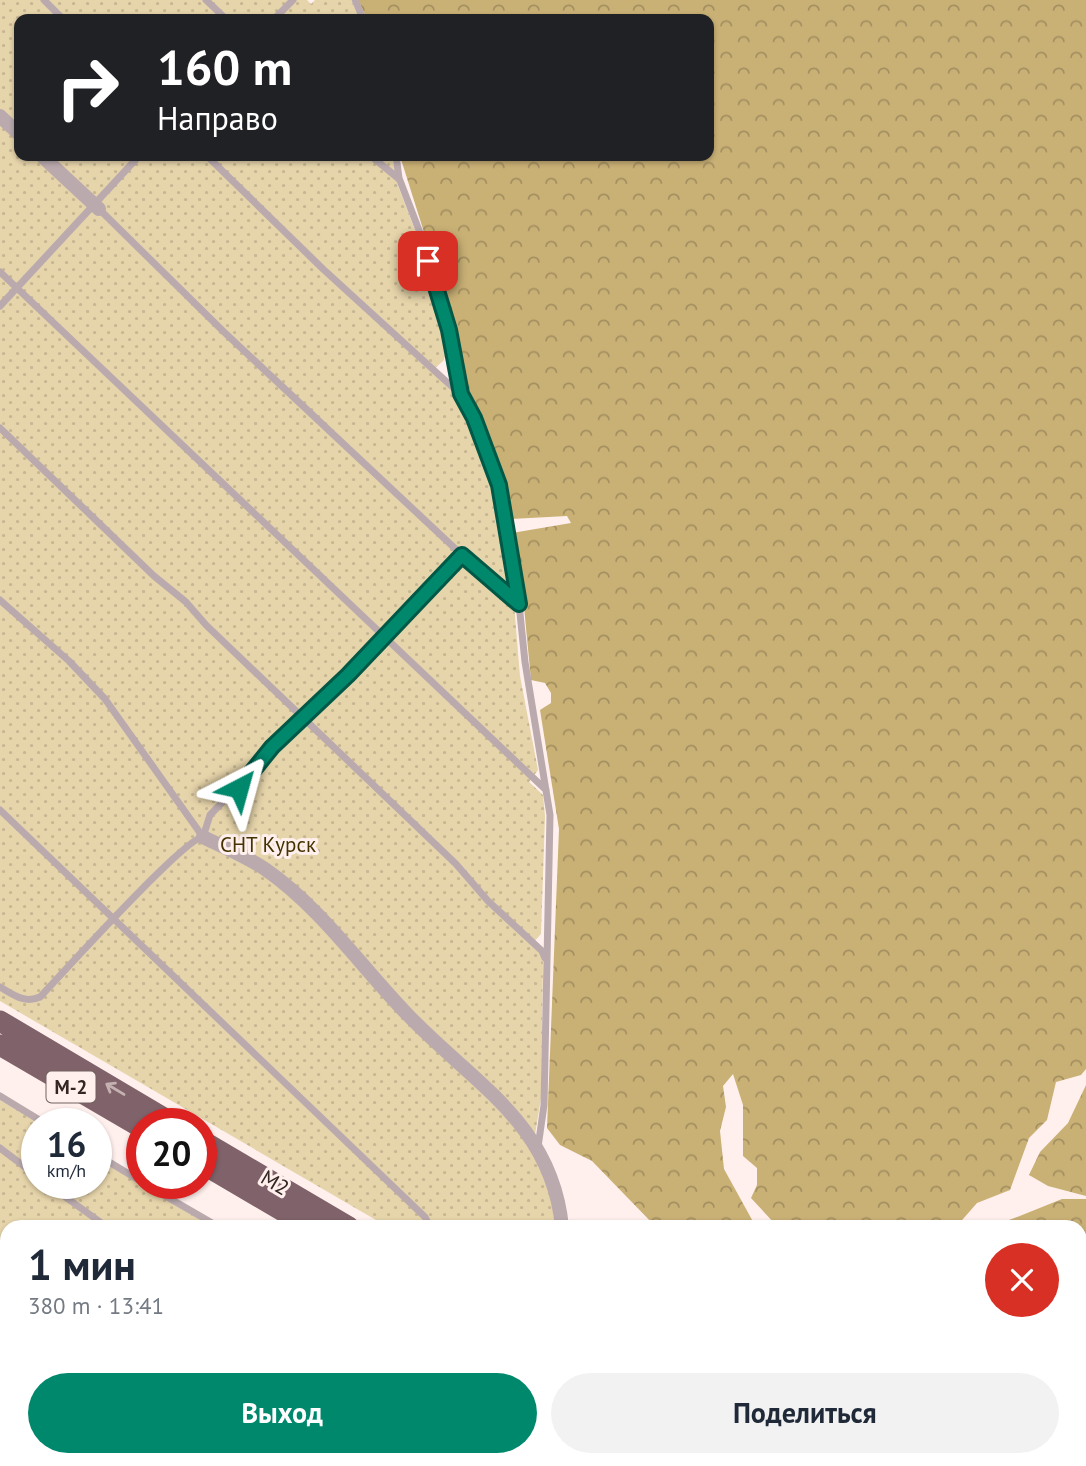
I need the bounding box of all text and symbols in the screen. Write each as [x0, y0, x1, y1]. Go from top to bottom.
text: 160 m [157, 35, 292, 99]
icon: right [42, 42, 133, 133]
text: Направо [157, 97, 278, 139]
pin [398, 231, 458, 291]
icon: arrive [409, 242, 447, 280]
position arrow [202, 751, 276, 825]
park label: СНТ Курск [220, 831, 316, 858]
road number: М-2 [46, 1072, 96, 1102]
one-way arrow [105, 1082, 126, 1095]
speed limit sign: 20 [126, 1108, 217, 1199]
text: 16 [47, 1121, 86, 1167]
text: km/h [47, 1159, 86, 1182]
street label: М2 [256, 1164, 294, 1201]
text: 1 мин [28, 1237, 136, 1292]
button: close [985, 1243, 1059, 1317]
text: 380 m · 13:41 [28, 1291, 164, 1320]
button: Выход [28, 1373, 537, 1453]
button: Поделиться [551, 1373, 1059, 1453]

